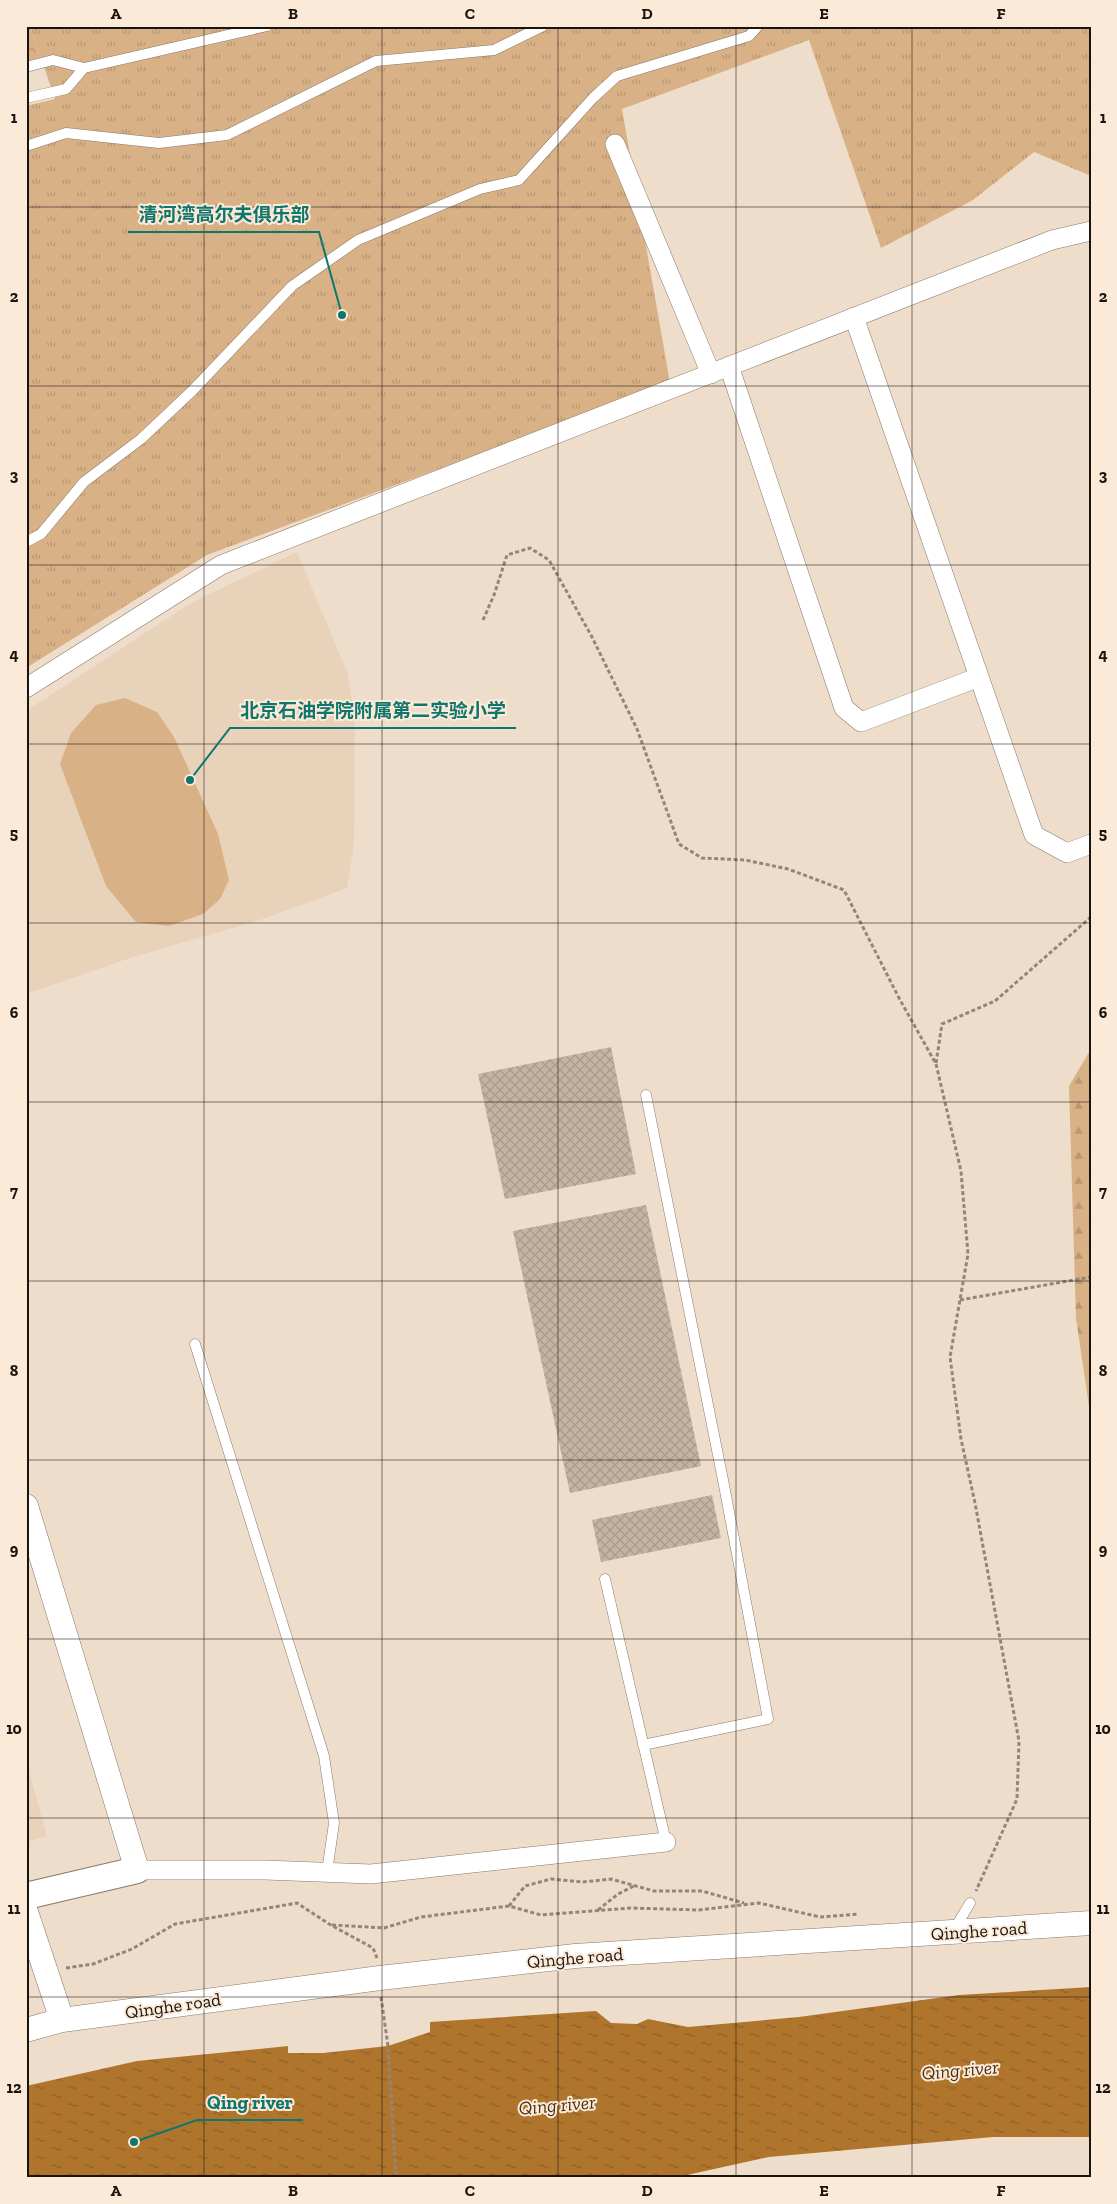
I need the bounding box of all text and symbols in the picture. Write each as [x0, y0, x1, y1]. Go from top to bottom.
text: A [111, 4, 122, 23]
text: B [288, 4, 298, 23]
text: C [465, 4, 475, 23]
text: D [641, 4, 653, 23]
text: E [819, 4, 829, 23]
text: F [996, 4, 1006, 23]
text: 1 [11, 108, 18, 127]
text: 1 [1100, 108, 1107, 127]
callout: 清河湾高尔夫俱乐部 [128, 198, 319, 232]
text: 清河湾高尔夫俱乐部 [138, 203, 310, 226]
text: 2 [10, 287, 19, 306]
text: 2 [1099, 287, 1108, 306]
text: 3 [10, 466, 19, 485]
text: 3 [1099, 466, 1108, 485]
text: 4 [9, 645, 19, 664]
text: 4 [1098, 645, 1108, 664]
callout: 北京石油学院附属第二实验小学 [230, 694, 516, 728]
text: 北京石油学院附属第二实验小学 [240, 699, 506, 722]
text: 5 [10, 824, 18, 843]
text: 5 [1099, 824, 1107, 843]
text: 6 [10, 1003, 19, 1022]
text: 6 [1099, 1003, 1108, 1022]
text: 7 [10, 1182, 18, 1201]
text: 7 [1099, 1182, 1107, 1201]
text: 8 [10, 1361, 19, 1380]
text: 8 [1099, 1361, 1108, 1380]
text: 9 [10, 1540, 19, 1559]
text: 9 [1099, 1540, 1108, 1559]
text: 10 [6, 1719, 22, 1738]
text: 10 [1095, 1719, 1111, 1738]
text: 11 [8, 1899, 21, 1918]
text: 11 [1097, 1899, 1110, 1918]
street label: Qinghe road [930, 1917, 1028, 1945]
street label: Qinghe road [526, 1943, 624, 1973]
street label: Qinghe road [124, 1988, 222, 2024]
water label: Qing river [921, 2055, 1000, 2085]
text: 12 [6, 2078, 22, 2097]
text: 12 [1095, 2078, 1111, 2097]
callout: Qing river [197, 2086, 303, 2120]
water label: Qing river [518, 2090, 597, 2120]
text: Qing river [207, 2091, 294, 2114]
text: A [111, 2181, 122, 2200]
text: B [288, 2181, 298, 2200]
text: C [465, 2181, 475, 2200]
text: D [641, 2181, 653, 2200]
text: E [819, 2181, 829, 2200]
text: F [996, 2181, 1006, 2200]

